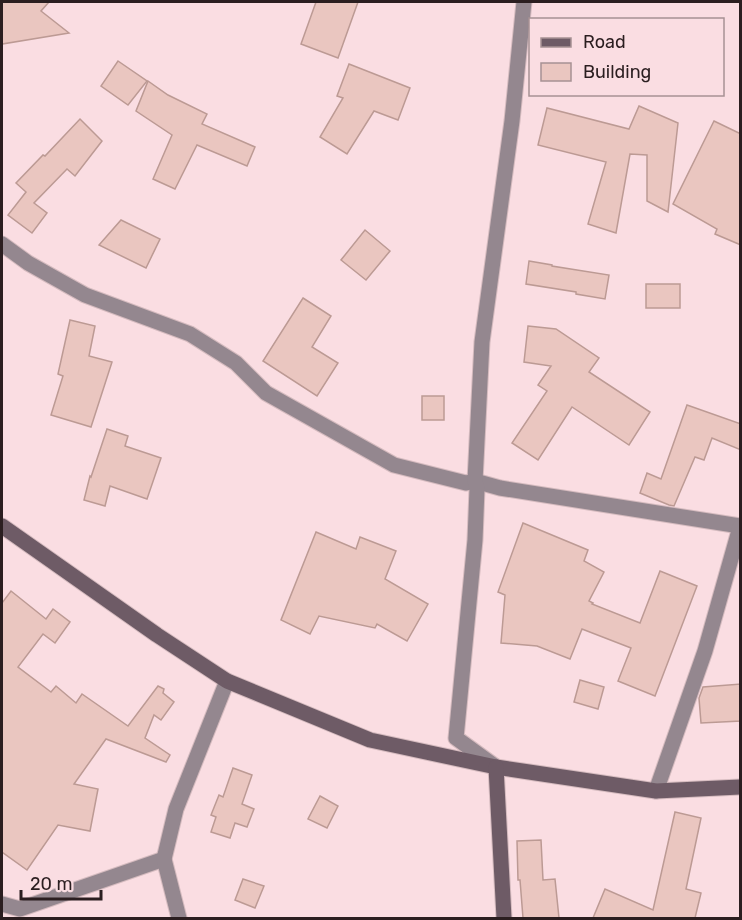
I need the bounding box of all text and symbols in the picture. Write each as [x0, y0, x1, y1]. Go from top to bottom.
legend [529, 18, 724, 96]
text: Road [583, 31, 626, 53]
text: Building [583, 61, 651, 83]
scale bar [21, 863, 100, 901]
text: 20 m [30, 873, 72, 895]

